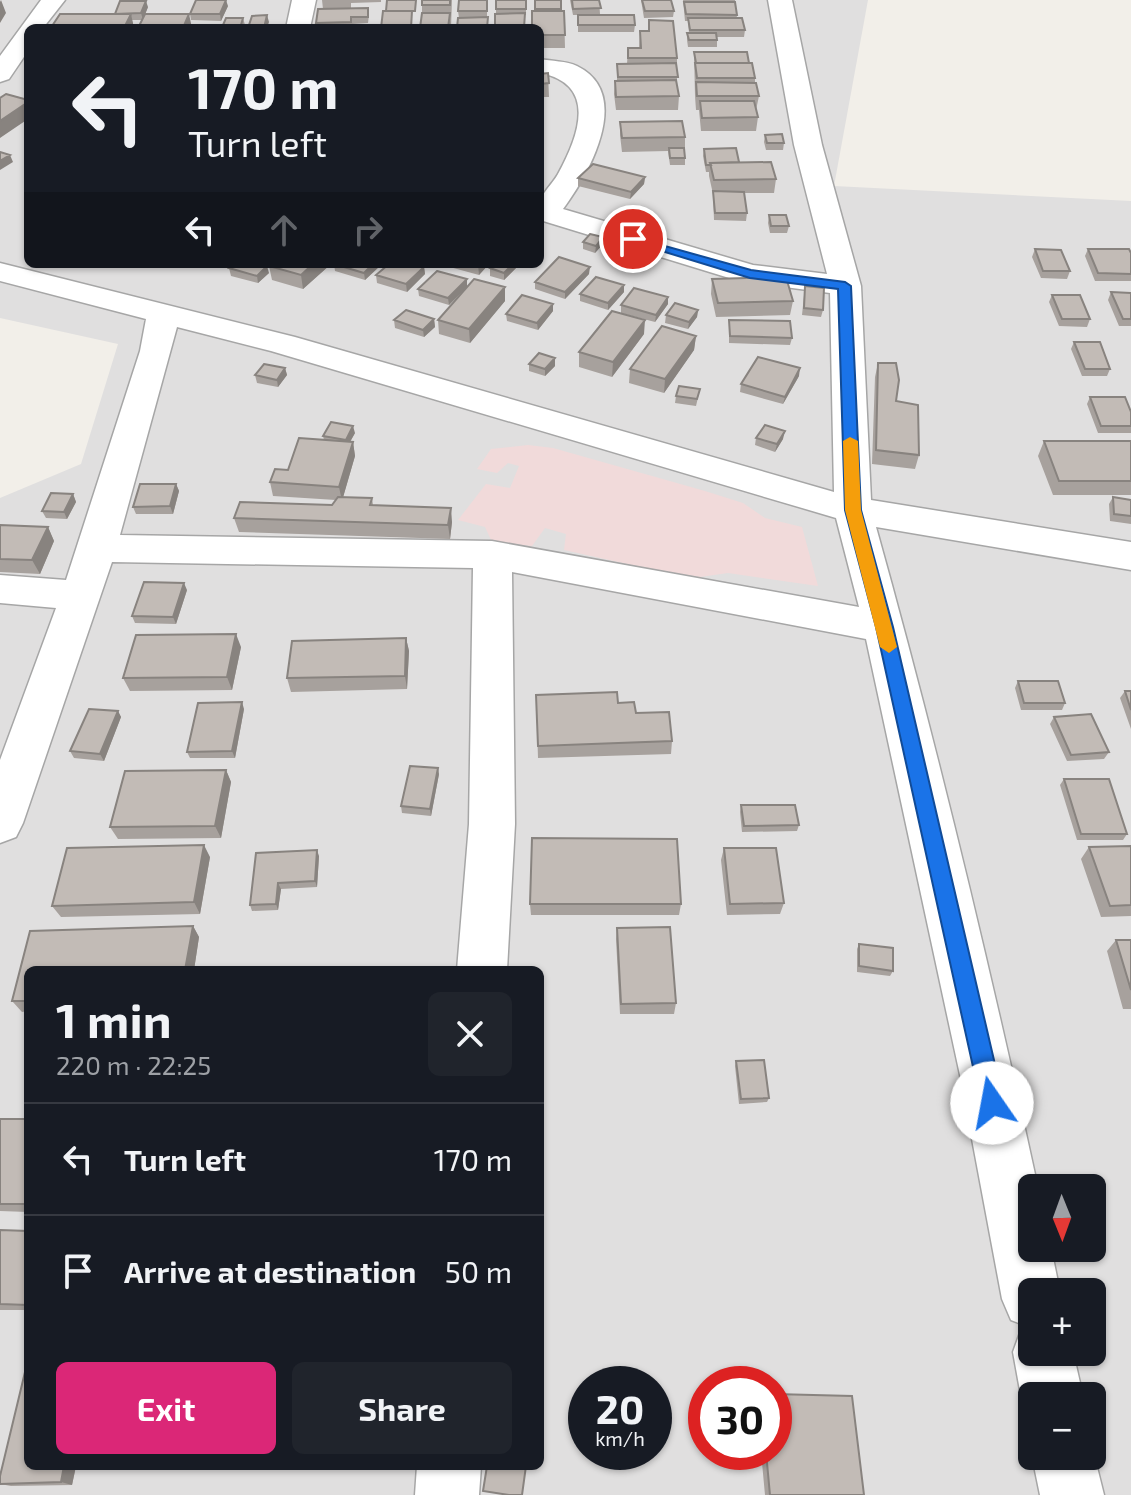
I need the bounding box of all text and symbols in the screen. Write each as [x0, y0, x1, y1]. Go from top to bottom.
text: 170 m [188, 53, 339, 120]
icon: left [56, 56, 160, 160]
text: Turn left [188, 121, 327, 164]
pin [599, 205, 667, 273]
icon: left [178, 208, 222, 252]
icon: ahead [262, 208, 306, 252]
icon: right [346, 208, 390, 252]
icon: arrive [611, 217, 655, 261]
text: 1 min [56, 990, 172, 1048]
button: close [428, 992, 512, 1076]
text: 220 m · 22:25 [56, 1049, 211, 1080]
position arrow [950, 1061, 1034, 1145]
icon: left [56, 1137, 100, 1181]
text: Turn left [124, 1141, 246, 1177]
text: 170 m [434, 1141, 512, 1177]
north arrow [1018, 1174, 1106, 1262]
map controls [1018, 1174, 1106, 1470]
icon: arrive [56, 1249, 100, 1293]
text: Arrive at destination [124, 1253, 416, 1289]
text: 50 m [445, 1253, 512, 1289]
button: + [1018, 1278, 1106, 1366]
button: Exit [56, 1362, 276, 1454]
button: Share [292, 1362, 512, 1454]
speed limit sign: 30 [688, 1366, 792, 1470]
button: − [1018, 1382, 1106, 1470]
text: 20 [596, 1384, 644, 1432]
text: km/h [595, 1426, 645, 1450]

